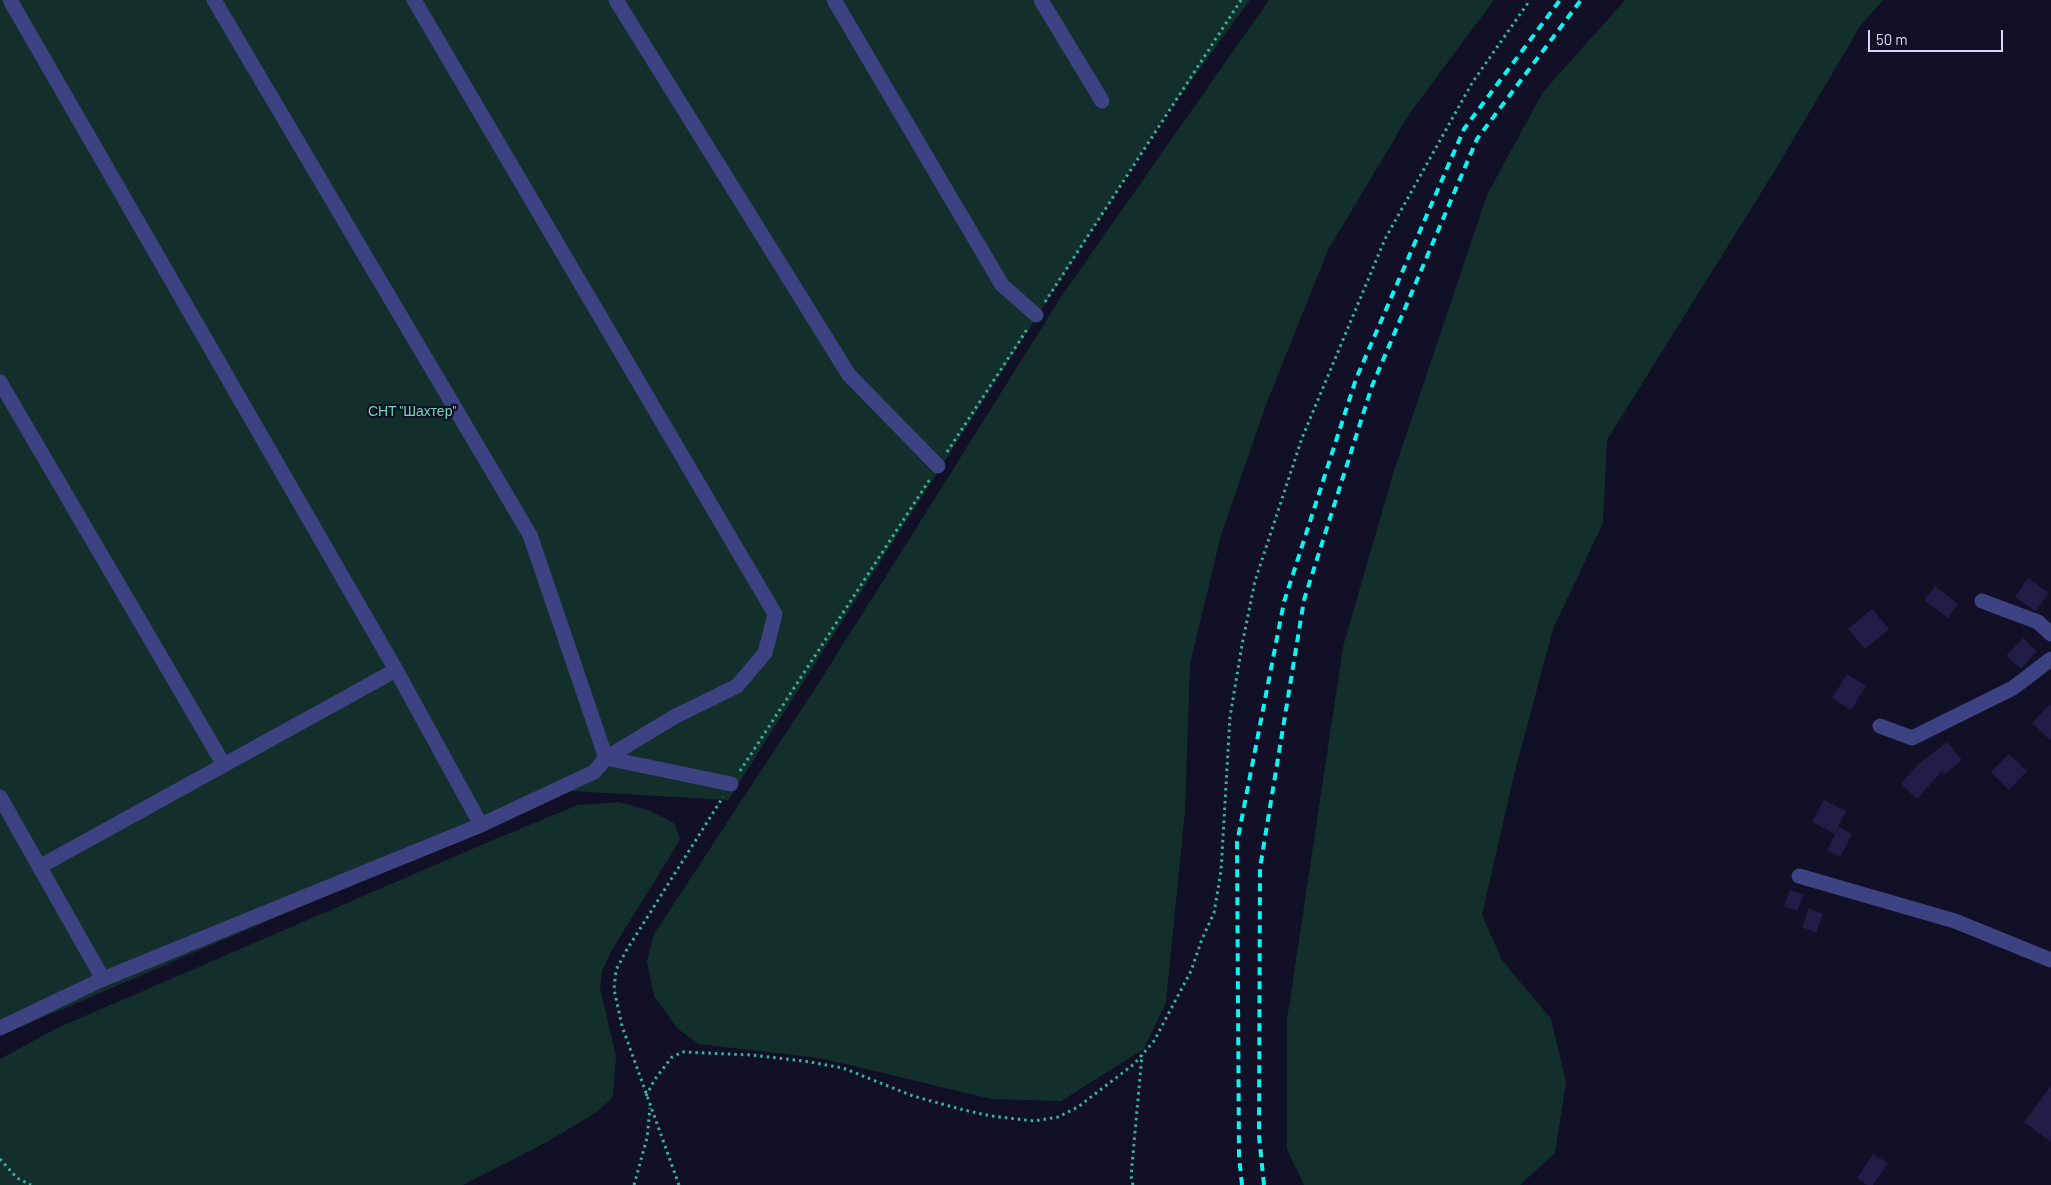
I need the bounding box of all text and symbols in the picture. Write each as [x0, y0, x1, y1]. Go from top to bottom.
scale bar [1871, 20, 2006, 52]
text: 50 m [1876, 30, 1908, 48]
park label: СНТ "Шахтер" [368, 403, 456, 419]

